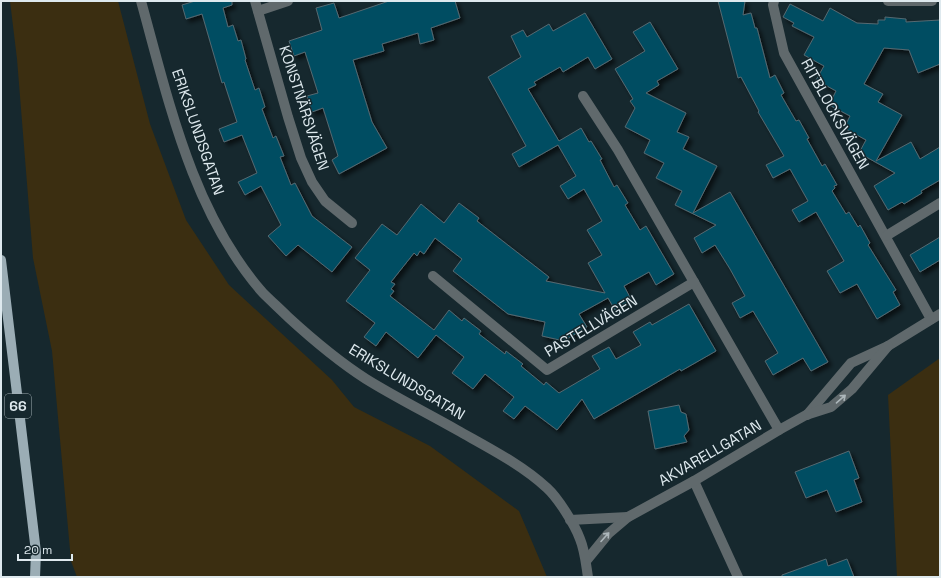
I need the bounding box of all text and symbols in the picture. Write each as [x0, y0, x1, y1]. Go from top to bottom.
street label: KONSTNÄRSVÄGEN [275, 43, 334, 173]
street label: RITBLOCKSVÄGEN [797, 55, 874, 172]
street label: ERIKSLUNDSGATAN [168, 66, 229, 197]
street label: PASTELLVÄGEN [541, 290, 641, 361]
street label: ERIKSLUNDSGATAN [346, 339, 469, 424]
road number: 66 [5, 394, 31, 418]
one-way arrow [835, 394, 846, 403]
street label: AKVARELLGATAN [655, 415, 765, 490]
one-way arrow [601, 532, 610, 542]
scale bar [18, 536, 72, 562]
text: 20 m [24, 542, 52, 558]

